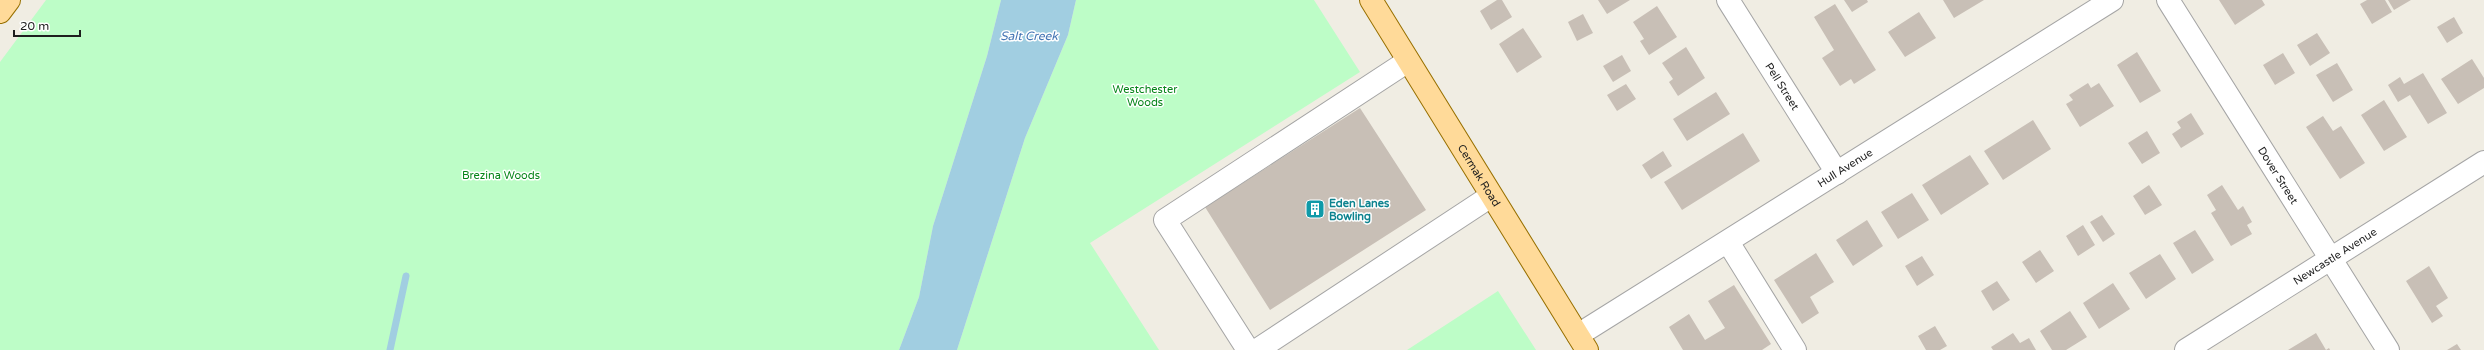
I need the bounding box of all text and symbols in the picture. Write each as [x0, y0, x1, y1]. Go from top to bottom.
scale bar [14, 12, 80, 38]
text: 20 m [20, 19, 49, 33]
water label: Salt Creek [1000, 29, 1059, 43]
street label: Pell Street [1762, 61, 1802, 113]
park label: Westchester Woods [1113, 83, 1178, 109]
street label: Cermak Road [1455, 142, 1503, 209]
street label: Dover Street [2255, 144, 2301, 207]
street label: Hull Avenue [1815, 146, 1875, 190]
park label: Brezina Woods [462, 169, 540, 182]
place label: Eden Lanes Bowling [1329, 197, 1390, 224]
building icon: Eden Lanes Bowling [1304, 198, 1326, 220]
street label: Newcastle Avenue [2291, 225, 2379, 288]

